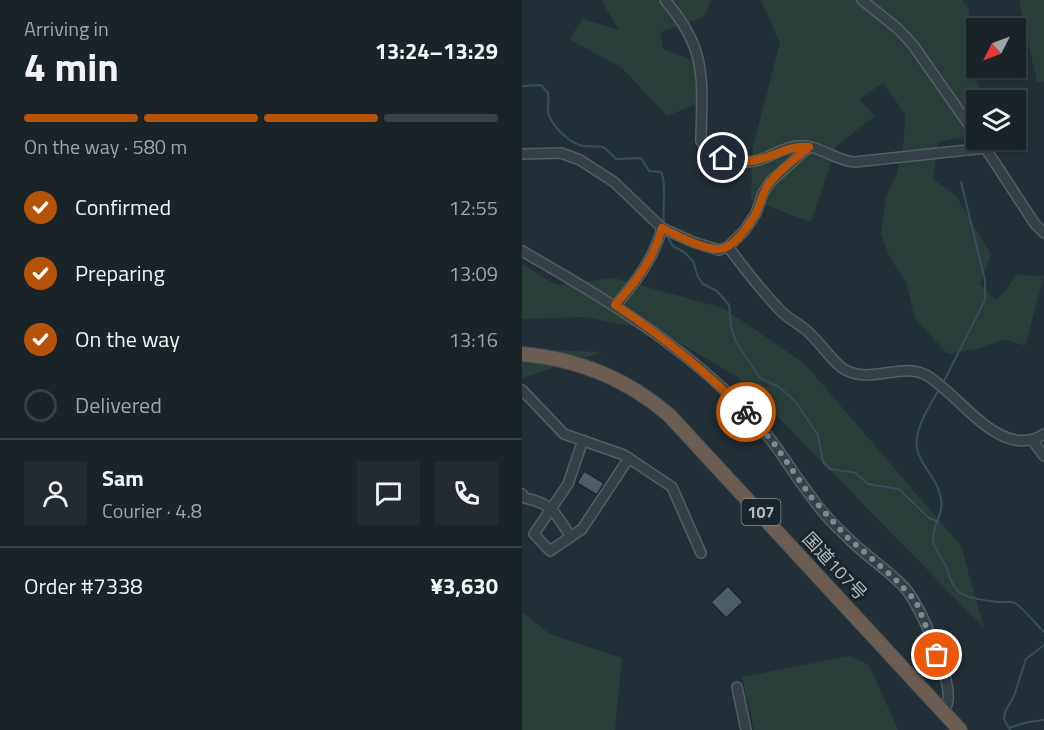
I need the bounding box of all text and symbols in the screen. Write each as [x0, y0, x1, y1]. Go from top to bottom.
text: Arriving in [24, 13, 109, 44]
north arrow [966, 18, 1026, 78]
map controls [966, 18, 1026, 150]
text: 13:24–13:29 [375, 34, 498, 68]
text: 4 min [24, 37, 119, 96]
button: layers [966, 90, 1026, 150]
text: On the way · 580 m [24, 131, 187, 162]
pin [697, 132, 748, 183]
icon: home [706, 141, 739, 174]
text: Confirmed [75, 190, 171, 224]
icon: check [24, 191, 57, 224]
text: 12:55 [449, 192, 498, 223]
text: Preparing [75, 256, 165, 290]
icon: check [24, 257, 57, 290]
text: 13:09 [449, 258, 498, 289]
text: On the way [75, 322, 180, 356]
icon: check [24, 323, 57, 356]
text: 13:16 [449, 324, 498, 355]
courier [716, 382, 776, 442]
text: Delivered [75, 388, 162, 422]
icon: bike [730, 396, 763, 429]
text: Sam [102, 461, 144, 495]
button: person [24, 462, 87, 525]
button: chat [357, 462, 420, 525]
button: phone [435, 462, 498, 525]
text: Courier · 4.8 [102, 495, 202, 526]
road number: 107 [742, 499, 780, 525]
street label: 国道107号 [796, 526, 874, 606]
text: Order #7338 [24, 569, 143, 603]
text: ¥3,630 [431, 569, 498, 603]
pin [911, 629, 962, 680]
icon: bag [920, 638, 953, 671]

